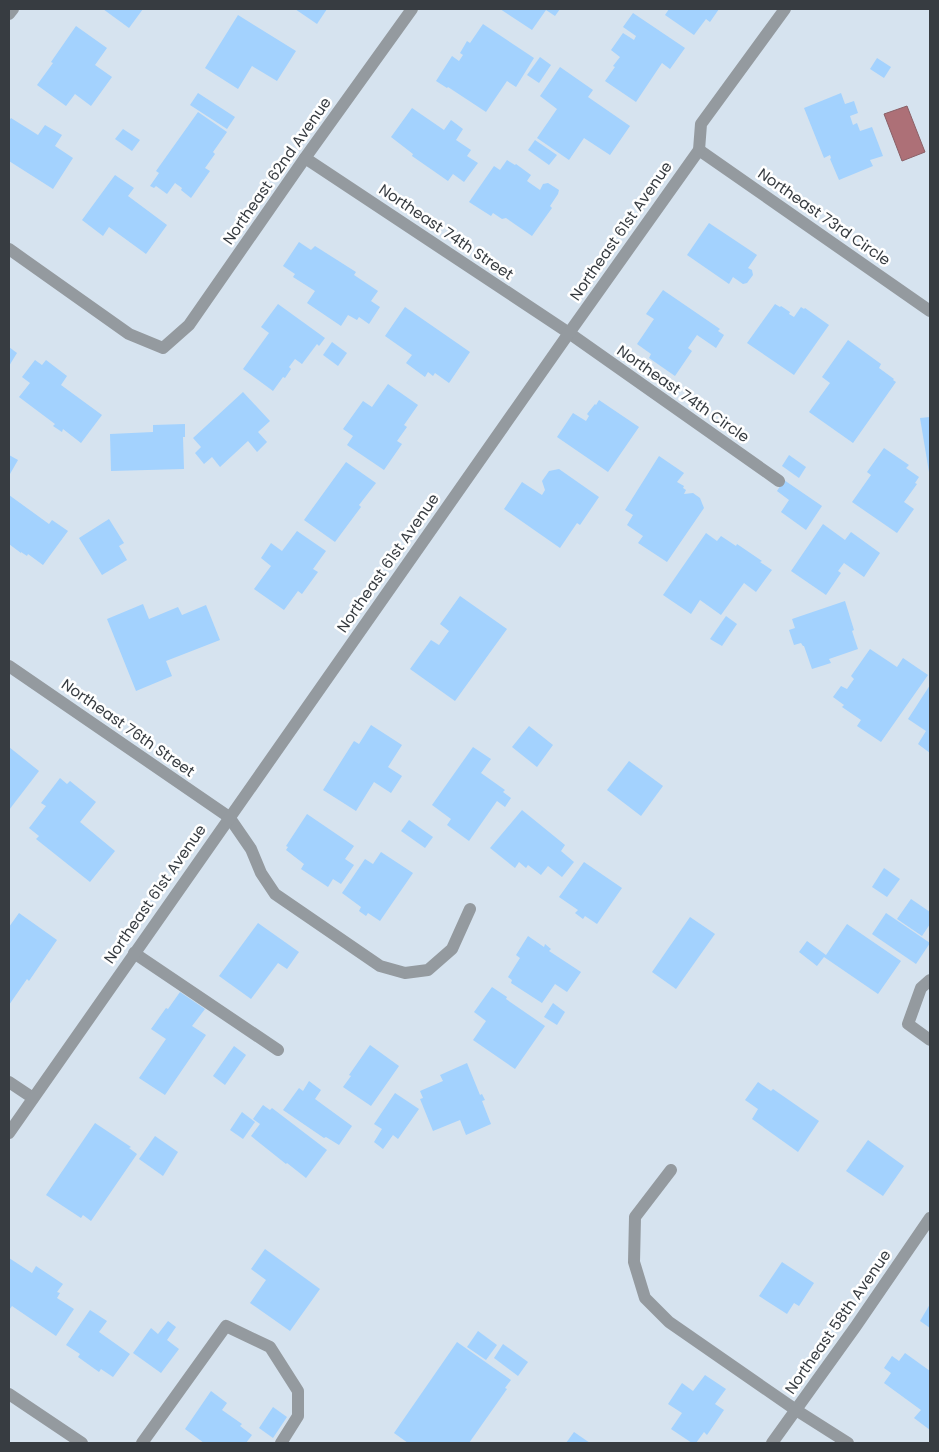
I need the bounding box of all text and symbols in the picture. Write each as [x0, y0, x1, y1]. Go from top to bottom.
street label: Northeast 62nd Avenue [218, 93, 336, 249]
street label: Northeast 61st Avenue [565, 157, 677, 305]
street label: Northeast 73rd Circle [754, 163, 895, 270]
street label: Northeast 74th Street [375, 179, 518, 285]
street label: Northeast 74th Circle [613, 340, 754, 447]
street label: Northeast 61st Avenue [332, 489, 444, 637]
street label: Northeast 76th Street [57, 674, 199, 782]
street label: Northeast 61st Avenue [99, 820, 211, 968]
street label: Northeast 58th Avenue [780, 1245, 895, 1398]

